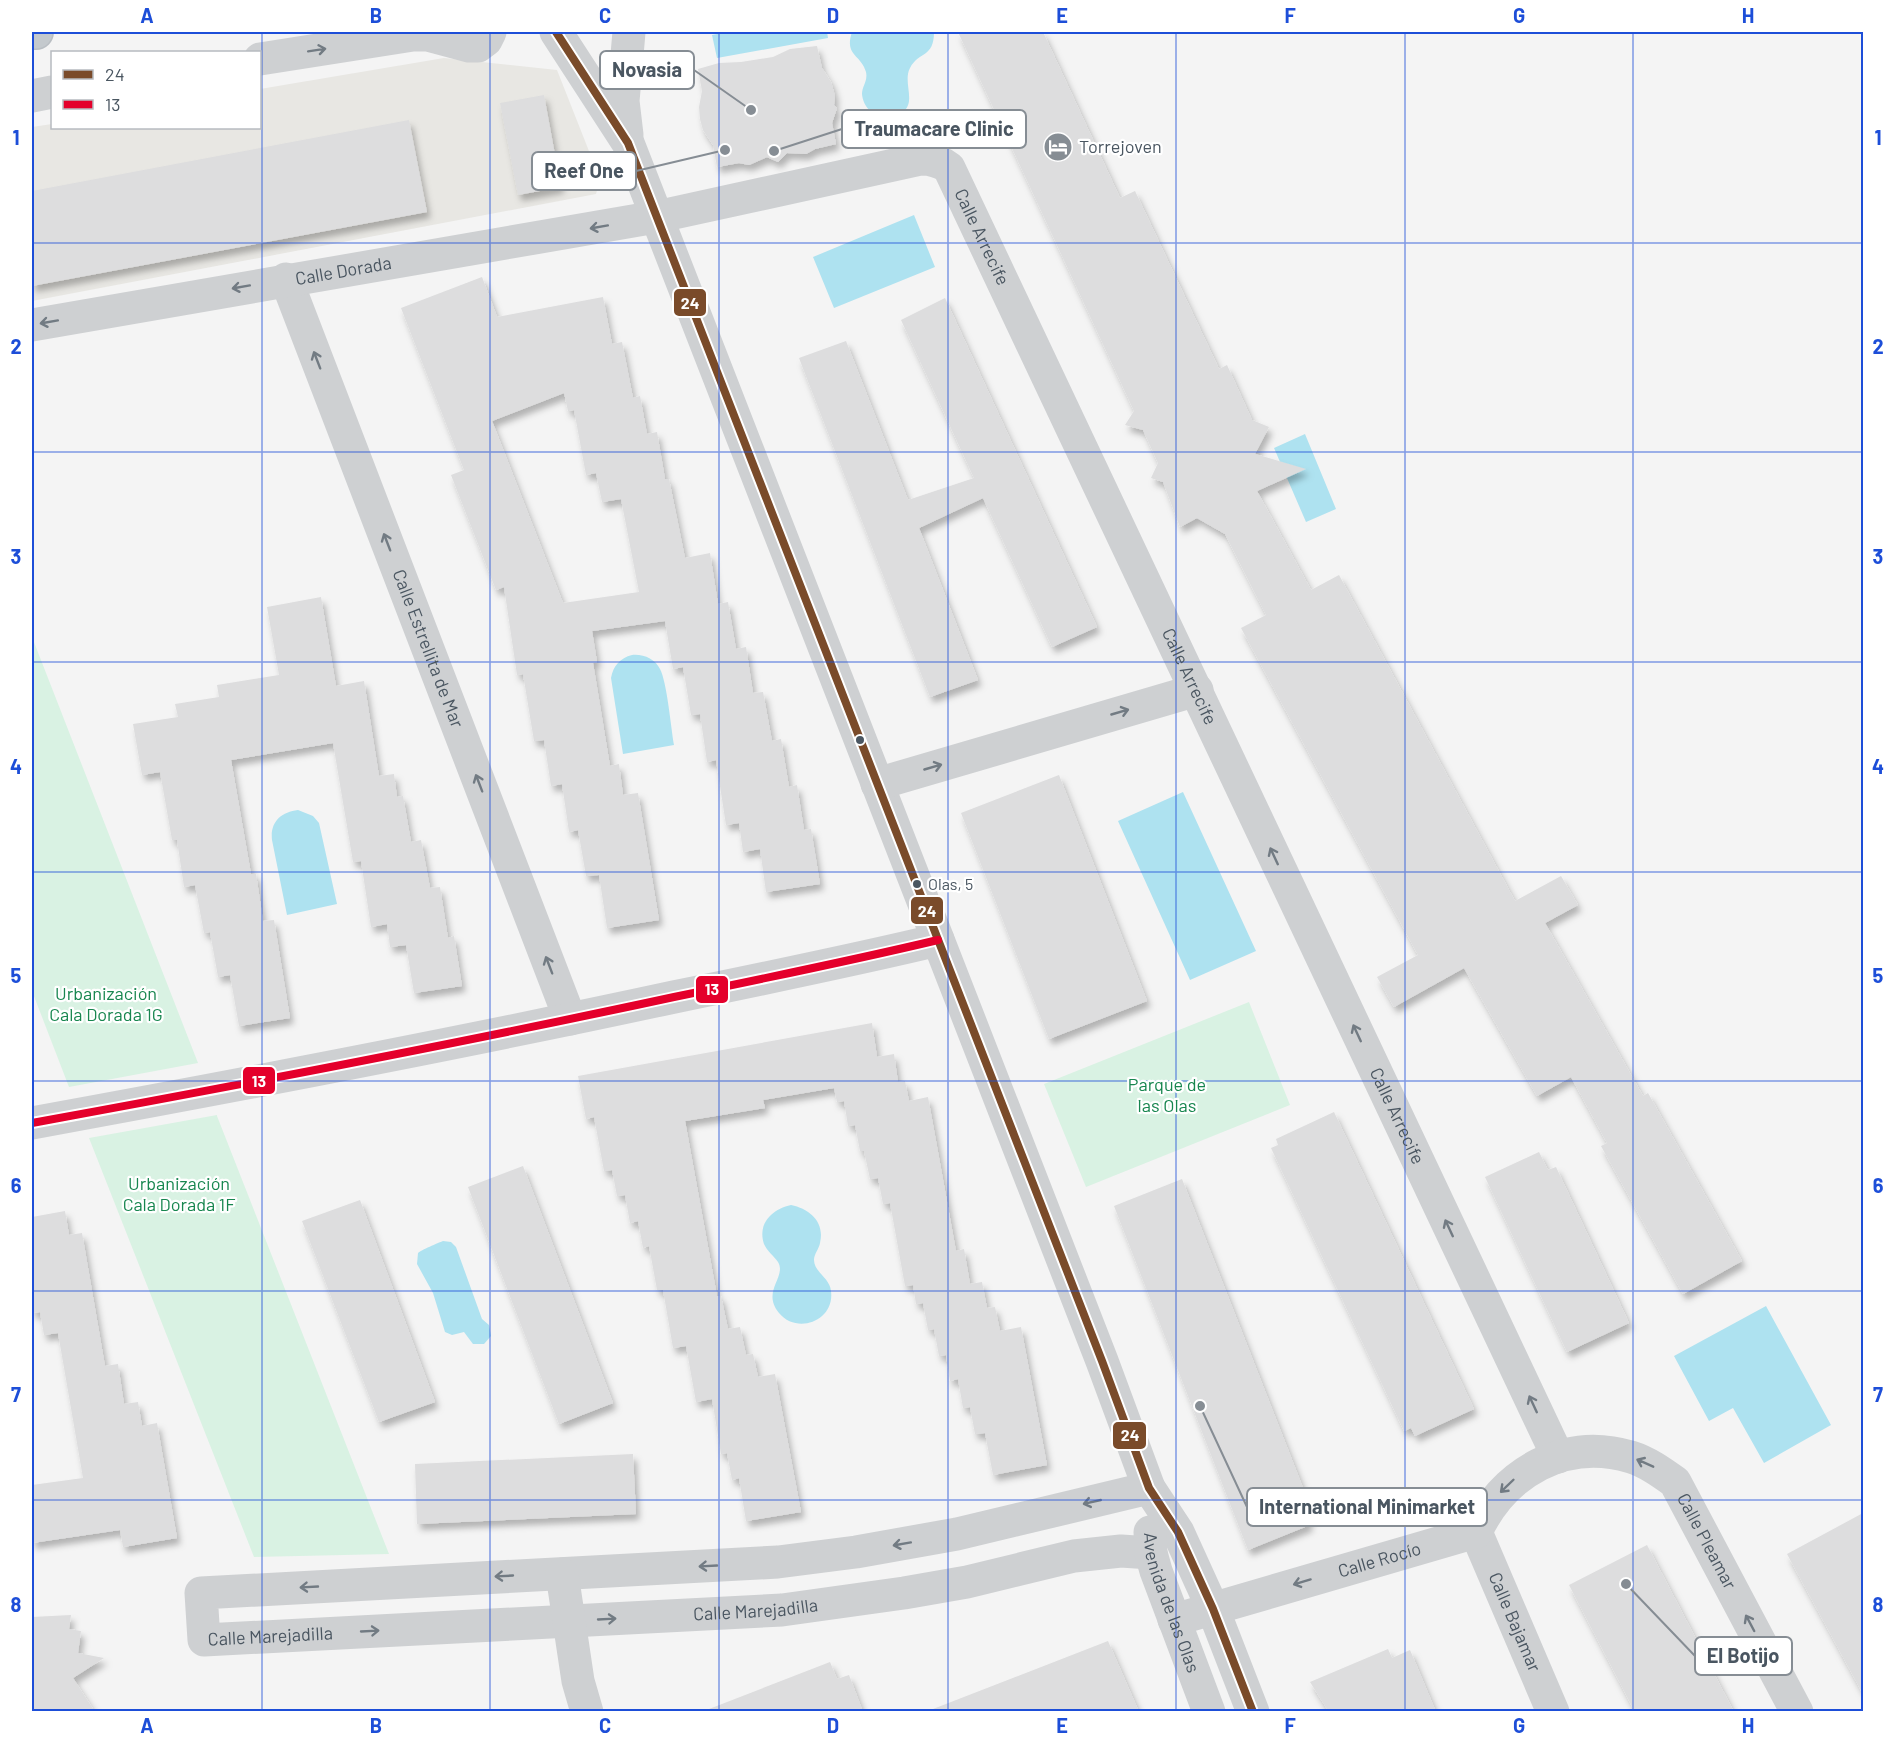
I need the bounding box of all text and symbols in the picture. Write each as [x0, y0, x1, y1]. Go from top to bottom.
text: A [140, 3, 154, 27]
text: B [370, 3, 382, 27]
text: C [599, 3, 611, 27]
text: D [827, 3, 839, 27]
text: E [1056, 3, 1068, 27]
text: F [1284, 3, 1296, 27]
text: G [1513, 3, 1525, 27]
text: H [1742, 3, 1754, 27]
one-way arrow [307, 44, 327, 55]
legend [51, 51, 261, 129]
callout: Novasia [600, 51, 694, 89]
text: Novasia [612, 57, 682, 81]
text: 24 [105, 63, 125, 85]
text: 13 [105, 93, 121, 115]
callout: Traumacare Clinic [842, 110, 1026, 148]
text: Traumacare Clinic [854, 116, 1014, 140]
text: 1 [12, 125, 20, 149]
text: 1 [1874, 125, 1882, 149]
hotel icon: Torrejoven [1042, 131, 1074, 163]
place label: Torrejoven [1079, 135, 1162, 157]
callout: Reef One [532, 152, 636, 190]
text: Reef One [544, 158, 624, 182]
street label: Calle Arrecife [950, 185, 1015, 288]
one-way arrow [589, 221, 609, 232]
street label: Calle Dorada [293, 251, 393, 289]
one-way arrow [231, 282, 251, 293]
line badge: 24 [673, 288, 707, 317]
text: 24 [681, 293, 699, 312]
one-way arrow [39, 316, 59, 327]
text: 2 [10, 334, 22, 358]
text: 2 [1872, 334, 1884, 358]
one-way arrow [311, 351, 322, 370]
one-way arrow [380, 533, 391, 552]
text: 3 [11, 544, 21, 568]
text: 3 [1873, 544, 1883, 568]
street label: Calle Estrellita de Mar [389, 566, 469, 731]
street label: Calle Arrecife [1158, 624, 1222, 728]
one-way arrow [1111, 706, 1130, 717]
unlabelled marker [854, 734, 866, 746]
text: 4 [10, 754, 22, 778]
text: 4 [1872, 754, 1884, 778]
one-way arrow [923, 761, 942, 772]
one-way arrow [473, 774, 484, 793]
one-way arrow [1268, 848, 1280, 866]
place label: Olas, 5 [928, 874, 973, 893]
marker: Olas, 5 [911, 878, 923, 890]
line badge: 24 [910, 896, 944, 925]
text: 24 [918, 901, 936, 920]
one-way arrow [543, 956, 554, 975]
text: 5 [11, 963, 22, 987]
text: 5 [1873, 963, 1884, 987]
line badge: 13 [695, 975, 729, 1004]
text: 13 [705, 979, 719, 998]
park label: Urbanización Cala Dorada 1G [49, 982, 163, 1025]
one-way arrow [1351, 1024, 1363, 1042]
street label: Calle Arrecife [1366, 1064, 1430, 1167]
line badge: 13 [242, 1066, 276, 1095]
text: 13 [252, 1071, 266, 1090]
park label: Parque de las Olas [1128, 1073, 1206, 1116]
park label: Urbanización Cala Dorada 1F [123, 1172, 235, 1215]
text: 6 [11, 1173, 22, 1197]
text: 6 [1873, 1173, 1884, 1197]
one-way arrow [1443, 1219, 1455, 1237]
text: 7 [11, 1382, 21, 1406]
text: 7 [1873, 1382, 1883, 1406]
one-way arrow [1526, 1396, 1538, 1414]
line badge: 24 [1112, 1421, 1147, 1450]
text: 24 [1121, 1425, 1139, 1444]
one-way arrow [1636, 1457, 1654, 1469]
one-way arrow [1500, 1479, 1515, 1494]
callout: International Minimarket [1247, 1488, 1487, 1526]
street label: Calle Pleamar [1673, 1489, 1742, 1593]
text: International Minimarket [1259, 1494, 1475, 1518]
one-way arrow [1083, 1497, 1102, 1508]
street label: Avenida de las Olas [1140, 1532, 1205, 1675]
street label: Calle Rocío [1335, 1537, 1423, 1582]
one-way arrow [892, 1539, 912, 1550]
one-way arrow [699, 1560, 719, 1571]
street label: Calle Bajamar [1484, 1569, 1547, 1675]
one-way arrow [494, 1571, 514, 1582]
one-way arrow [1293, 1577, 1312, 1588]
one-way arrow [300, 1581, 320, 1592]
text: 8 [11, 1592, 22, 1616]
text: 8 [1873, 1592, 1884, 1616]
street label: Calle Marejadilla [693, 1593, 819, 1625]
one-way arrow [596, 1614, 616, 1625]
one-way arrow [1744, 1614, 1755, 1632]
street label: Calle Marejadilla [207, 1621, 333, 1650]
one-way arrow [360, 1626, 380, 1637]
callout: El Botijo [1695, 1637, 1792, 1675]
text: El Botijo [1707, 1643, 1779, 1667]
text: A [140, 1713, 154, 1737]
text: B [370, 1713, 382, 1737]
text: C [599, 1713, 611, 1737]
text: D [827, 1713, 839, 1737]
text: E [1056, 1713, 1068, 1737]
text: F [1284, 1713, 1296, 1737]
text: G [1513, 1713, 1525, 1737]
text: H [1742, 1713, 1754, 1737]

